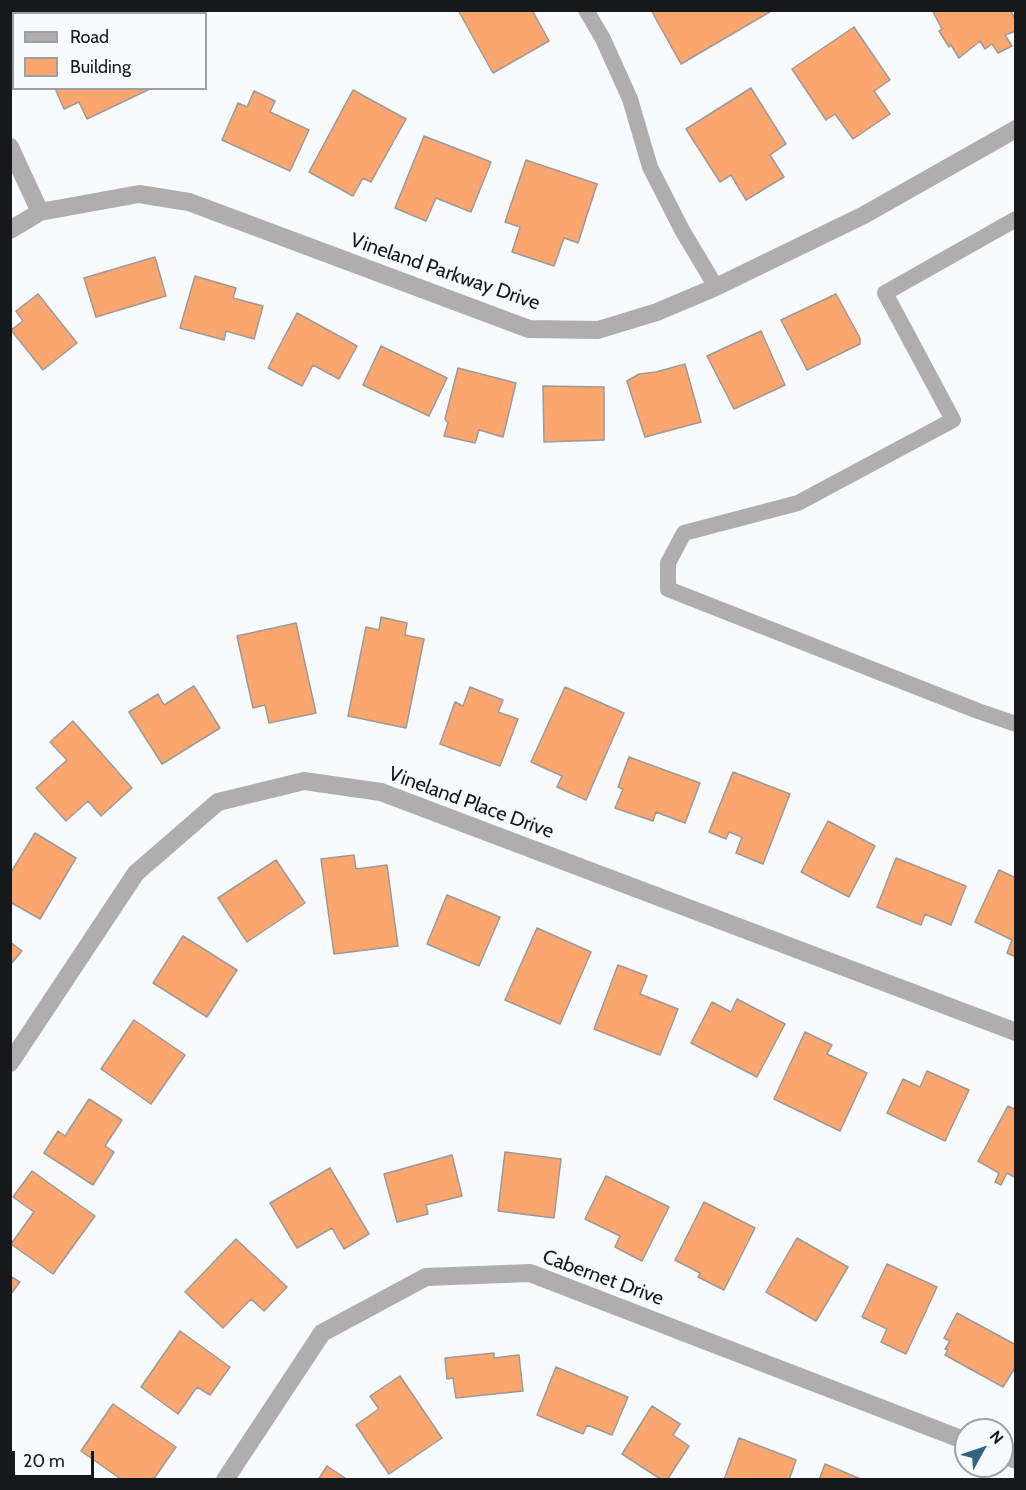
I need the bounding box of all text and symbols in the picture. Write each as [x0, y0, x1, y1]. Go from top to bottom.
legend [12, 12, 207, 90]
text: Road [70, 26, 109, 48]
text: Building [70, 56, 131, 78]
street label: Vineland Parkway Drive [347, 228, 543, 316]
street label: Vineland Place Drive [385, 762, 557, 844]
street label: Cabernet Drive [539, 1245, 667, 1311]
north arrow [954, 1418, 1014, 1478]
text: N [986, 1427, 1008, 1448]
scale bar [15, 1439, 98, 1477]
text: 20 m [23, 1450, 65, 1472]

